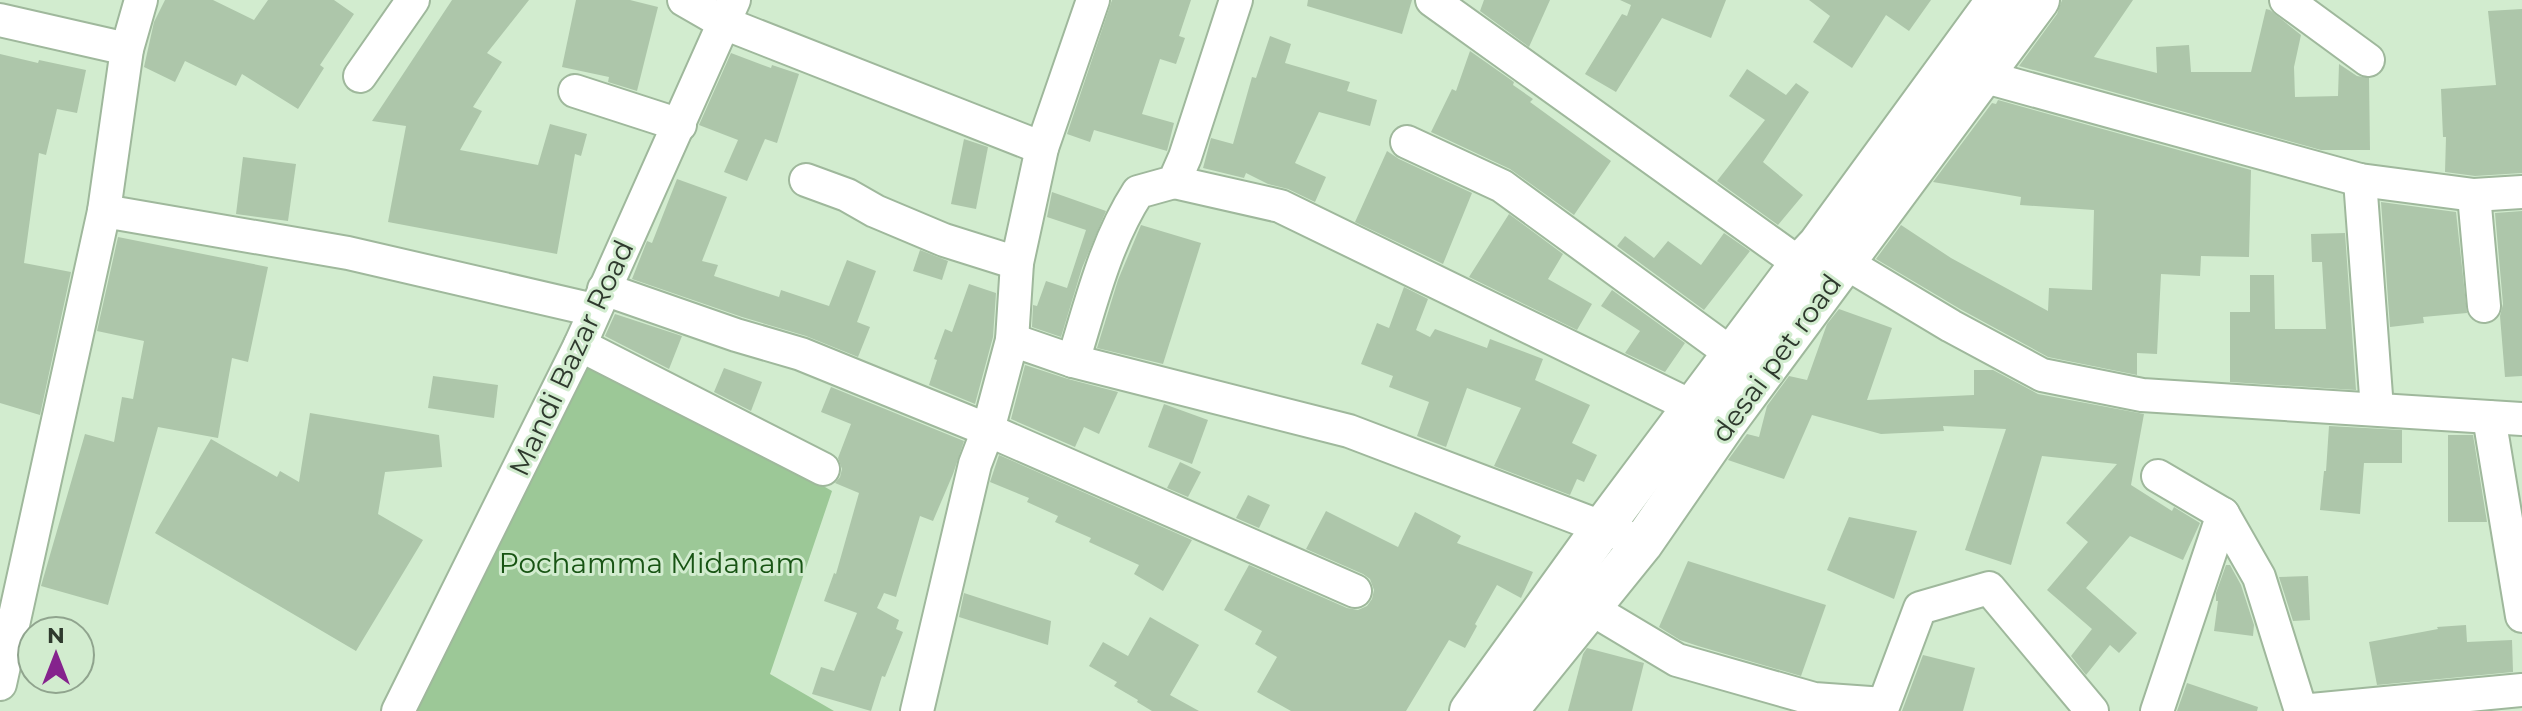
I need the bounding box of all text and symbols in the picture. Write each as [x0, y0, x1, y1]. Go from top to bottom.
street label: Mandi Bazar Road [501, 235, 641, 481]
street label: desai pet road [1704, 267, 1848, 449]
park label: Pochamma Midanam [499, 546, 805, 580]
north arrow [16, 615, 96, 695]
text: N [47, 622, 65, 649]

